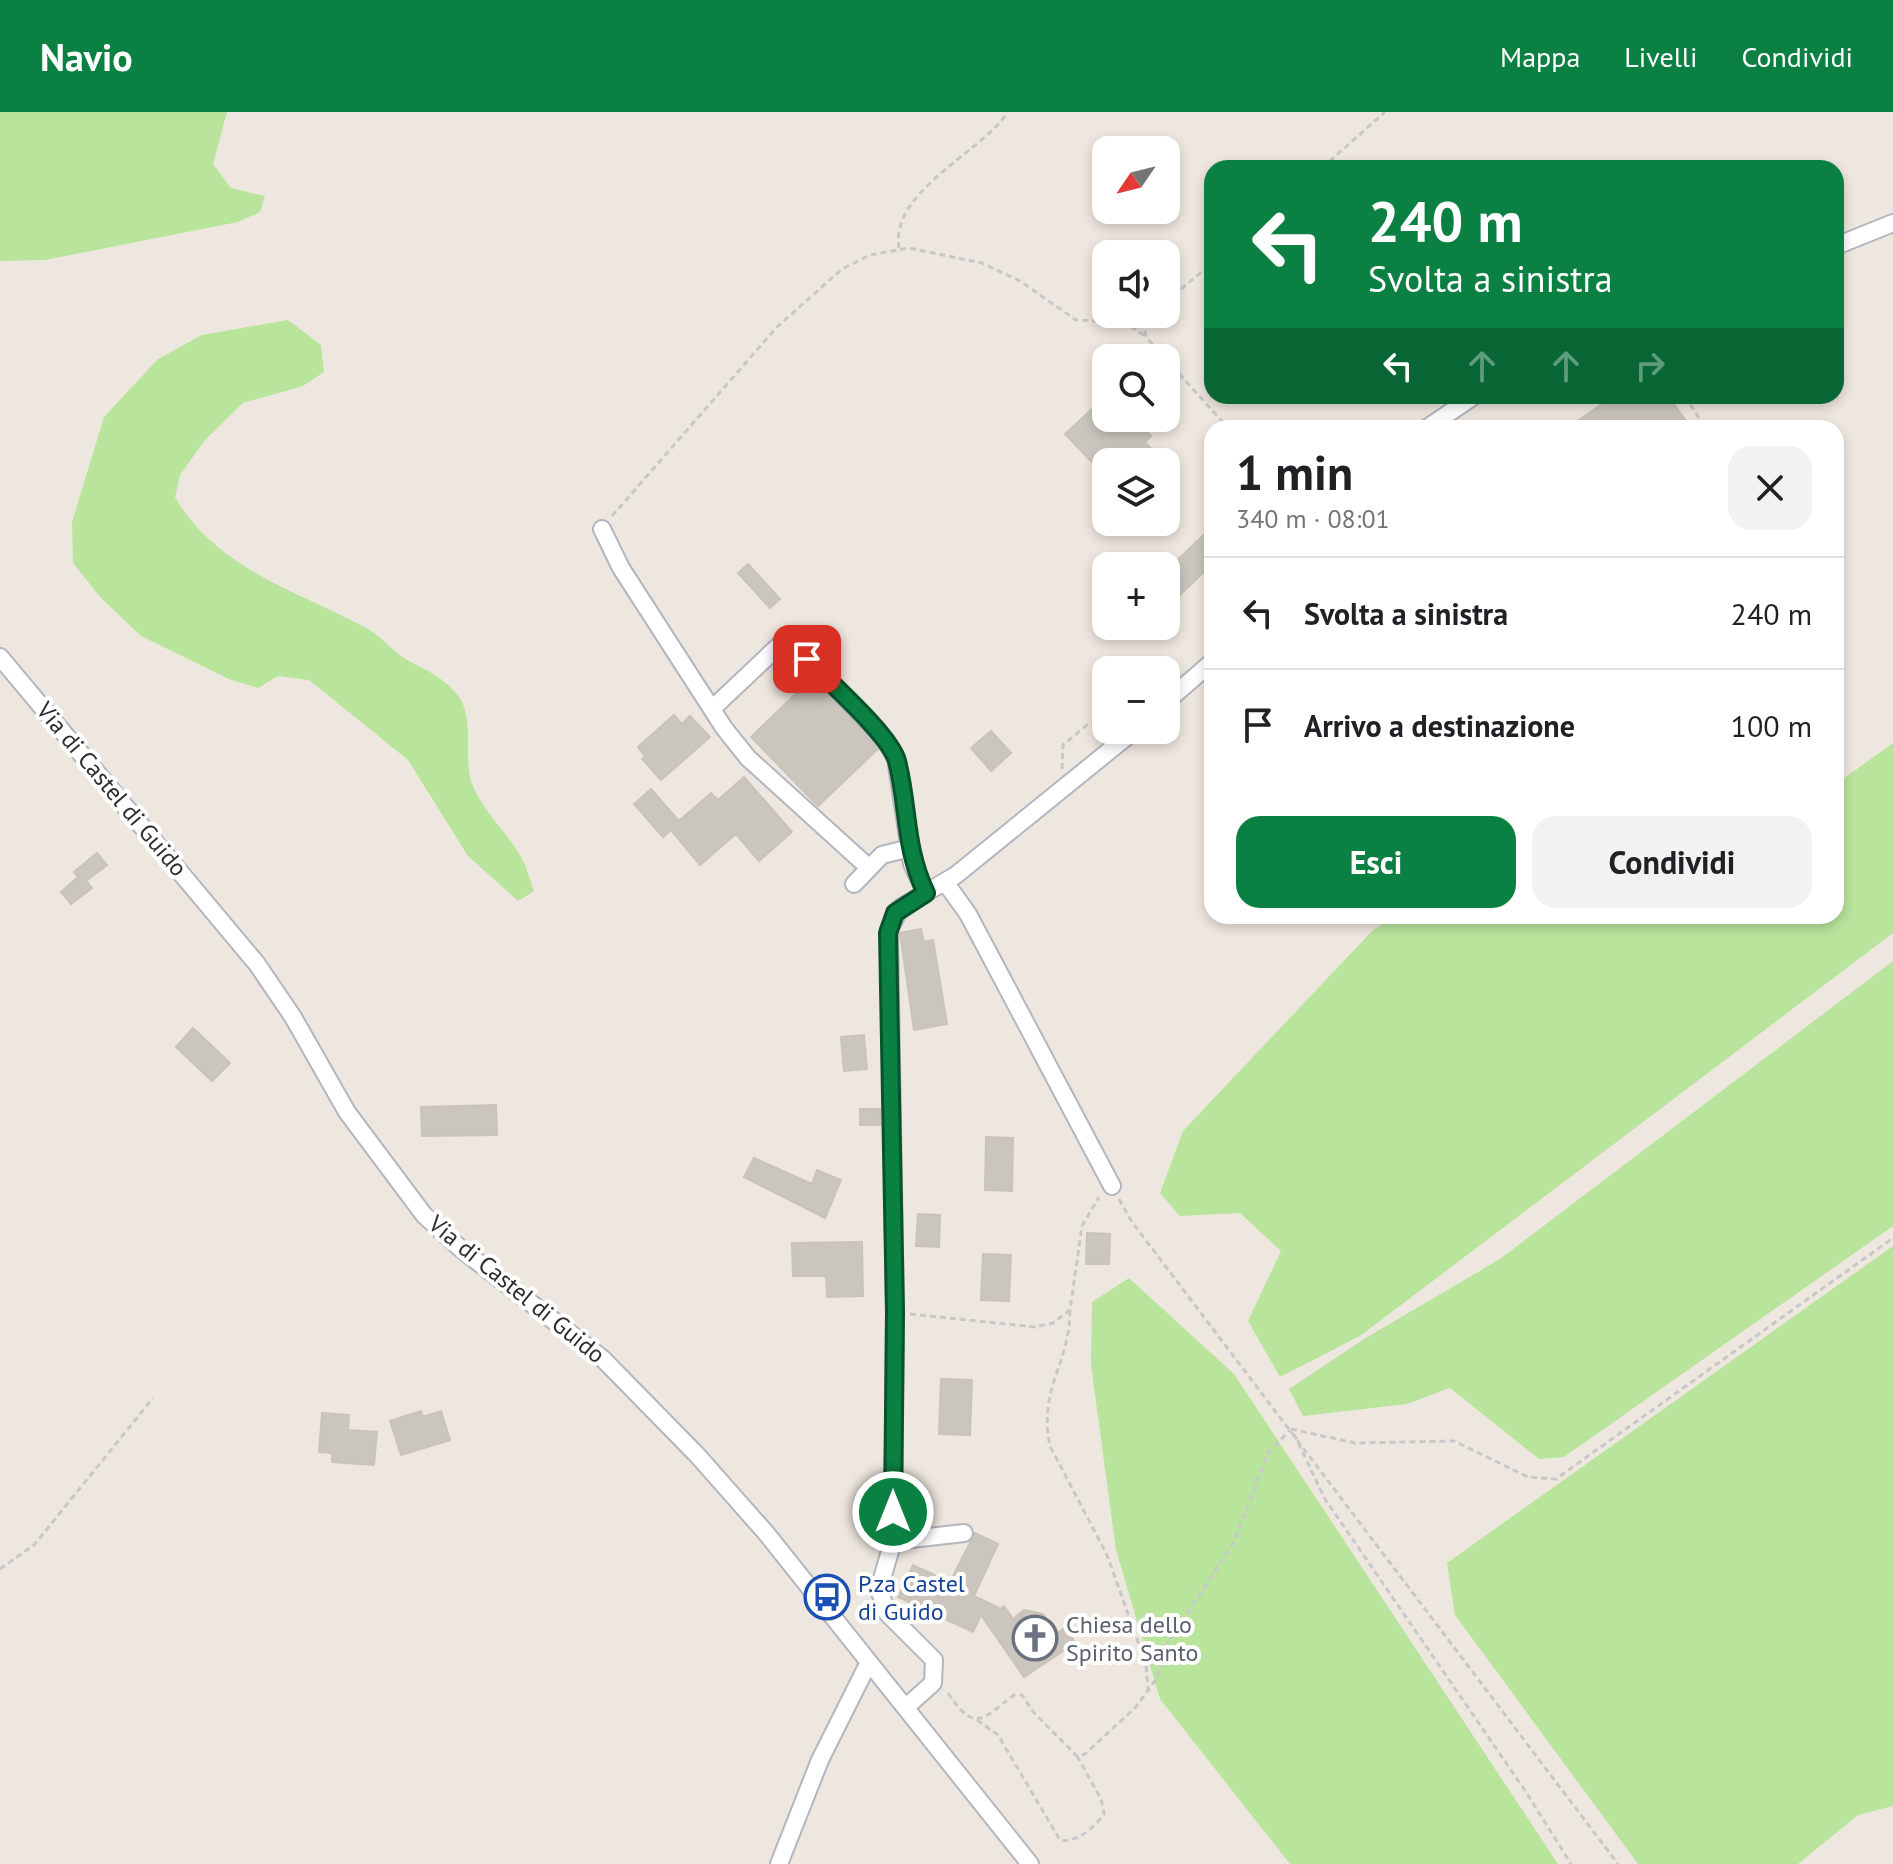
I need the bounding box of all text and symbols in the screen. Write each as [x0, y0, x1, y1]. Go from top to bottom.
text: Navio [40, 32, 133, 81]
text: Mappa [1500, 38, 1580, 75]
text: Livelli [1624, 38, 1698, 75]
text: Condividi [1742, 38, 1853, 75]
north arrow [1092, 136, 1180, 224]
map controls [1092, 136, 1180, 744]
text: 240 m [1368, 185, 1523, 257]
icon: left [1236, 192, 1340, 296]
button: sound [1092, 240, 1180, 328]
text: Svolta a sinistra [1368, 255, 1613, 302]
button: search [1092, 344, 1180, 432]
icon: left [1376, 344, 1420, 388]
icon: ahead [1460, 344, 1504, 388]
icon: ahead [1544, 344, 1588, 388]
icon: right [1628, 344, 1672, 388]
text: 1 min [1236, 441, 1353, 503]
button: close [1728, 446, 1812, 530]
button: layers [1092, 448, 1180, 536]
text: 340 m · 08:01 [1236, 502, 1390, 535]
button: + [1092, 552, 1180, 640]
icon: left [1236, 591, 1280, 635]
text: Svolta a sinistra [1304, 594, 1508, 633]
text: 240 m [1731, 594, 1812, 633]
pin [773, 625, 841, 693]
icon: arrive [785, 637, 829, 681]
button: − [1092, 656, 1180, 744]
street label: Via di Castel di Guido [29, 695, 194, 883]
icon: arrive [1236, 703, 1280, 747]
text: Arrivo a destinazione [1304, 706, 1575, 745]
text: 100 m [1731, 706, 1812, 745]
button: Esci [1236, 816, 1516, 908]
button: Condividi [1532, 816, 1812, 908]
street label: Via di Castel di Guido [422, 1208, 612, 1370]
position arrow [851, 1470, 935, 1554]
place label: P.za Castel di Guido [858, 1568, 965, 1627]
bus stop icon: P.za Castel di Guido [803, 1573, 851, 1621]
place label: Chiesa dello Spirito Santo [1066, 1609, 1198, 1668]
church icon: Chiesa dello Spirito Santo [1011, 1614, 1059, 1662]

